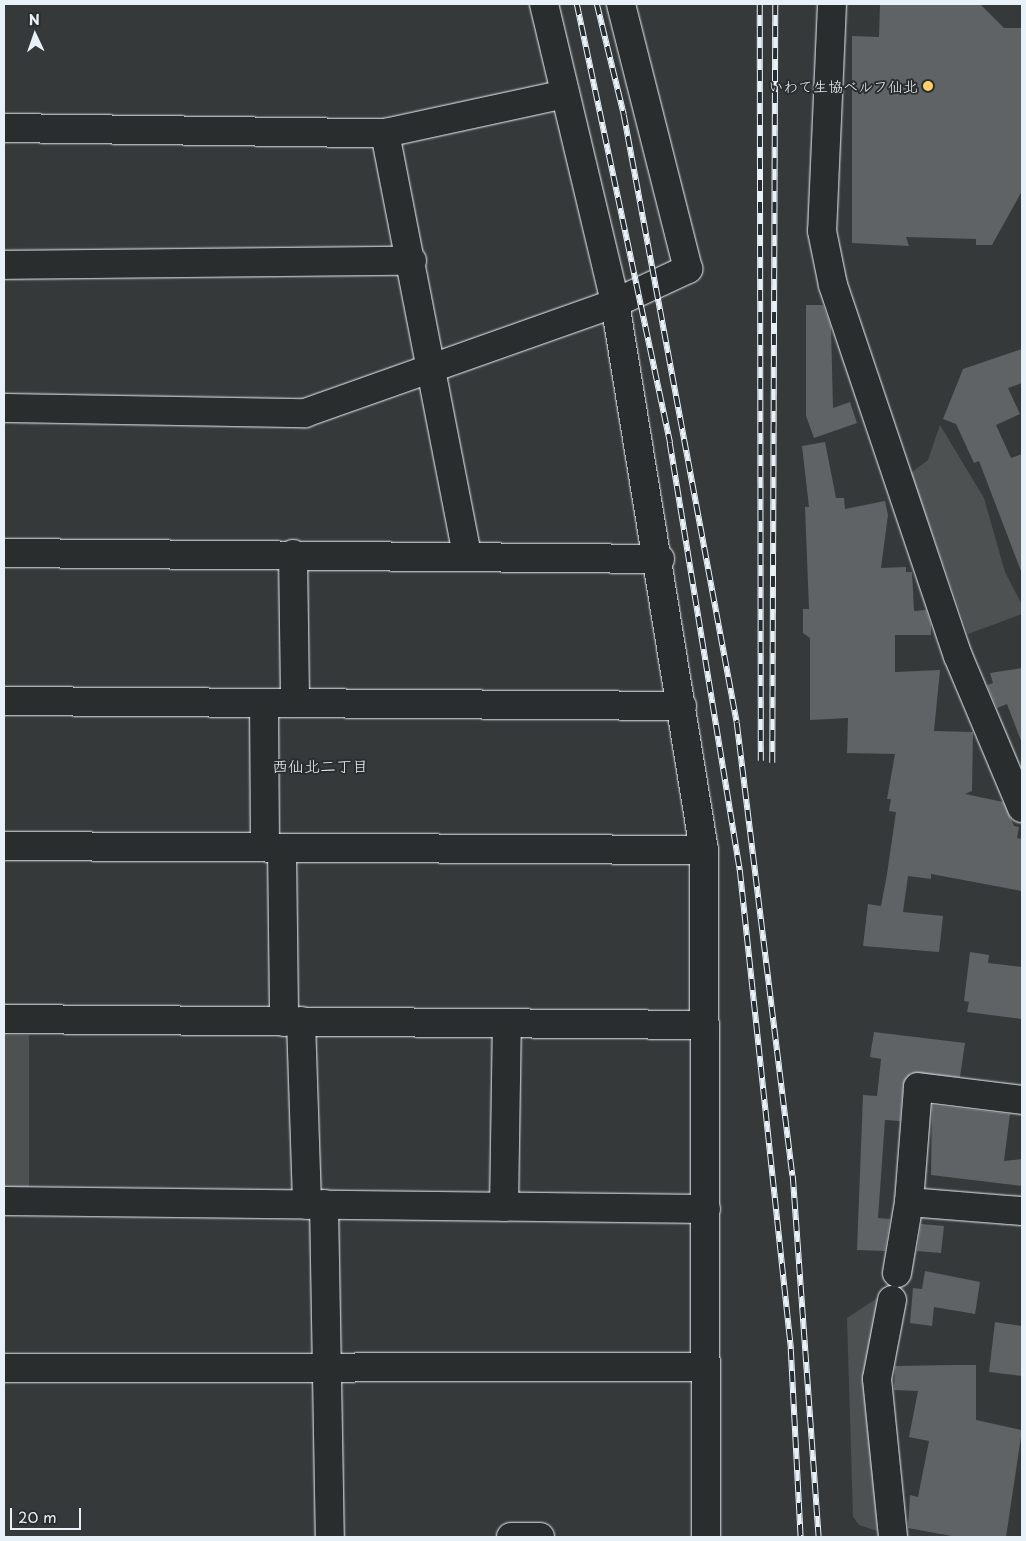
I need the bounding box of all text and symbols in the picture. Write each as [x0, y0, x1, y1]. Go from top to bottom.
text: N [28, 9, 40, 30]
north arrow [10, 10, 60, 60]
place label: いわて生協ベルフ仙北 [768, 77, 918, 95]
marker: いわて生協ベルフ仙北 [922, 80, 934, 92]
district label: 西仙北二丁目 [272, 755, 368, 775]
scale bar [12, 1498, 84, 1530]
text: 20 m [18, 1505, 57, 1528]

